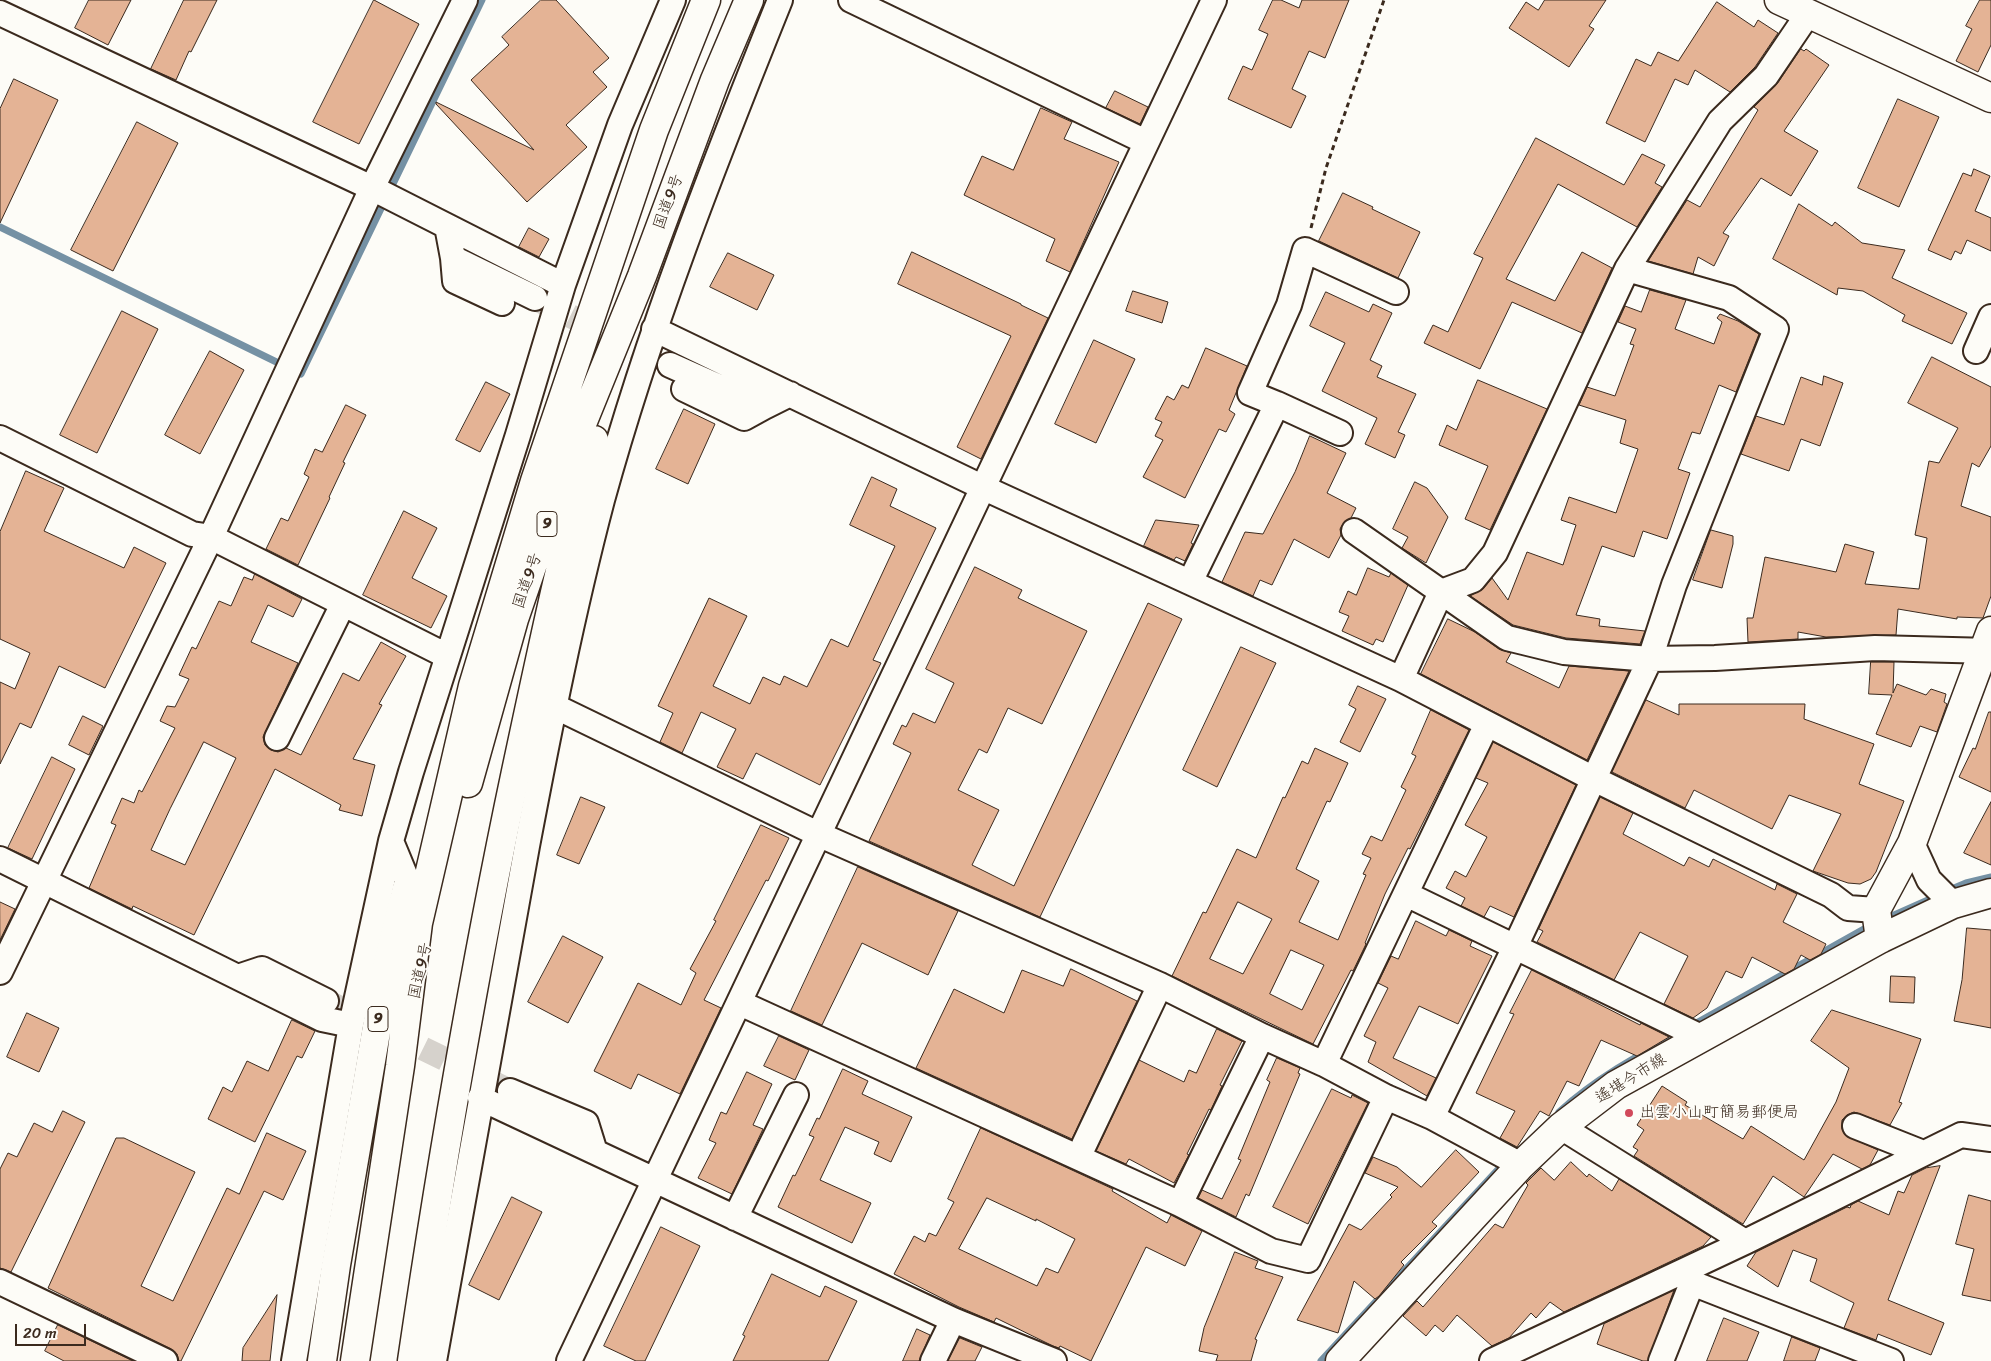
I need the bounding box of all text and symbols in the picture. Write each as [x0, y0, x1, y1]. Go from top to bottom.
street label: 国道9号 [650, 172, 688, 232]
road number: 9 [537, 512, 557, 536]
street label: 国道9号 [510, 551, 546, 611]
street label: 国道9号 [405, 941, 437, 1001]
road number: 9 [368, 1006, 388, 1032]
street label: 遙堪今市線 [1592, 1050, 1670, 1108]
place label: 出雲小山町簡易郵便局 [1639, 1103, 1799, 1123]
marker: 出雲小山町簡易郵便局 [1623, 1107, 1635, 1119]
scale bar [18, 1314, 89, 1346]
text: 20 m [23, 1320, 57, 1346]

